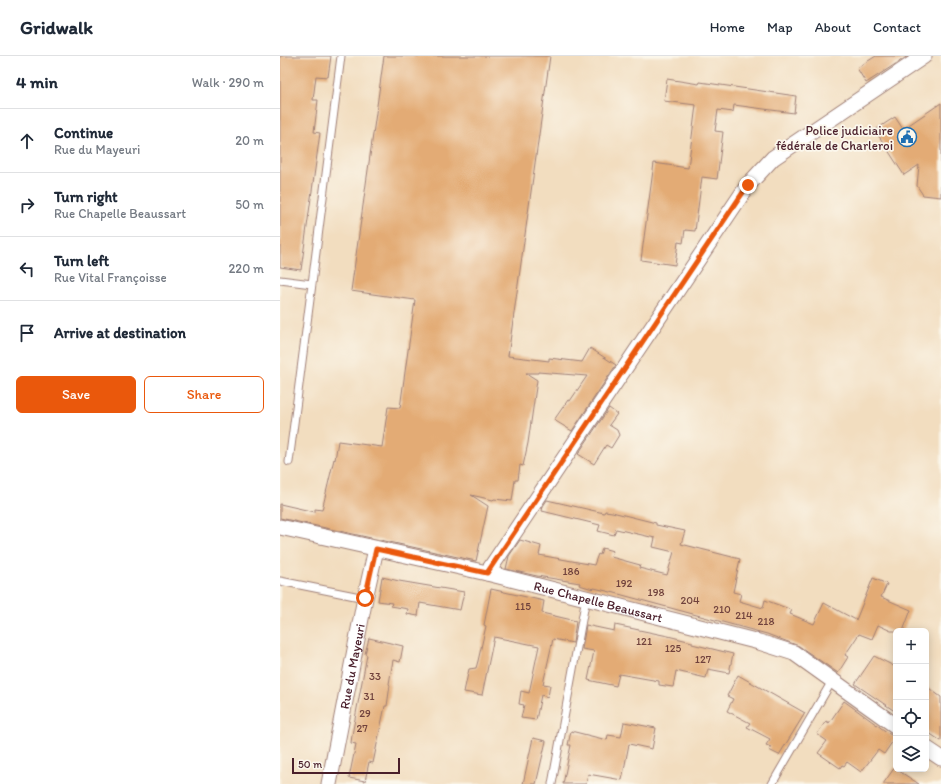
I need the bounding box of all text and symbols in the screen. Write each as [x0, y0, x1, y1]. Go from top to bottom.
text: Gridwalk [20, 16, 93, 39]
text: Home [710, 19, 745, 36]
text: Map [767, 19, 793, 36]
text: About [815, 19, 851, 36]
text: Contact [873, 19, 921, 36]
text: 4 min [16, 72, 58, 92]
text: Walk · 290 m [192, 75, 264, 90]
place label: Police judiciaire fédérale de Charleroi [776, 123, 893, 153]
text: Continue [54, 124, 113, 142]
public building icon: Police judiciaire fédérale de Charleroi [896, 126, 918, 148]
icon: ahead [16, 130, 38, 152]
text: 20 m [235, 133, 264, 148]
text: Rue du Mayeuri [54, 142, 140, 157]
route end [739, 176, 757, 194]
text: Turn right [54, 188, 118, 206]
icon: right [16, 194, 38, 216]
text: 50 m [235, 197, 264, 212]
text: Rue Chapelle Beaussart [54, 206, 186, 221]
text: Turn left [54, 252, 109, 270]
icon: left [16, 258, 38, 280]
text: 220 m [228, 261, 264, 276]
text: Rue Vital Françoisse [54, 270, 167, 285]
icon: arrive [16, 322, 38, 344]
text: Arrive at destination [54, 324, 186, 342]
button: Save [16, 376, 136, 413]
button: Share [144, 376, 264, 413]
house number: 186 [563, 565, 580, 578]
house number: 192 [616, 577, 633, 590]
street label: Rue Chapelle Beaussart [532, 578, 664, 625]
house number: 198 [648, 586, 664, 599]
route start [356, 589, 374, 607]
house number: 204 [680, 594, 700, 607]
house number: 115 [515, 600, 531, 613]
house number: 210 [713, 603, 731, 616]
house number: 214 [735, 609, 753, 622]
house number: 218 [758, 615, 774, 628]
street label: Rue du Mayeuri [337, 622, 368, 710]
map controls [893, 628, 929, 772]
button: + [893, 628, 929, 664]
house number: 121 [636, 635, 652, 648]
house number: 125 [665, 642, 682, 655]
house number: 127 [695, 653, 712, 666]
button: − [893, 664, 929, 700]
house number: 33 [369, 670, 381, 683]
house number: 31 [363, 690, 375, 703]
button: locate [893, 700, 929, 736]
house number: 29 [359, 707, 371, 720]
house number: 27 [356, 722, 368, 735]
button: layers [893, 736, 929, 772]
scale bar [292, 756, 400, 775]
text: 50 m [298, 758, 322, 771]

